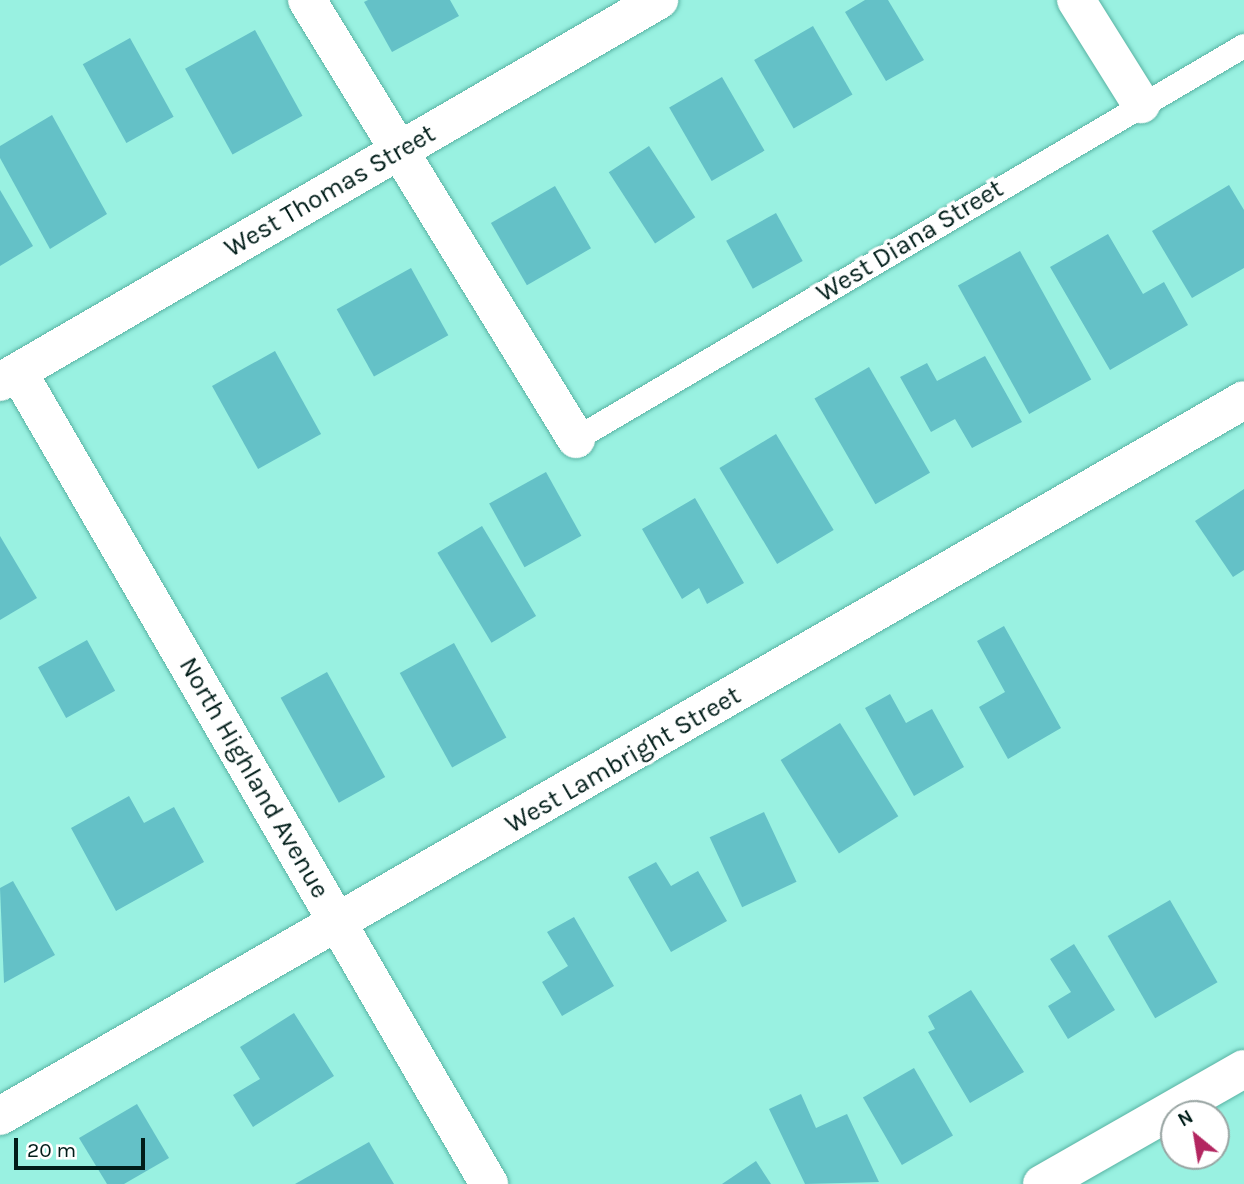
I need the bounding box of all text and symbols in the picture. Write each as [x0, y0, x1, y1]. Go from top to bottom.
street label: West Thomas Street [219, 118, 441, 264]
street label: West Diana Street [811, 173, 1009, 309]
street label: North Highland Avenue [172, 652, 336, 904]
street label: West Lambright Street [500, 680, 746, 840]
north arrow [1160, 1100, 1230, 1170]
text: N [1174, 1106, 1197, 1131]
scale bar [18, 1124, 149, 1168]
text: 20 m [27, 1138, 76, 1162]

